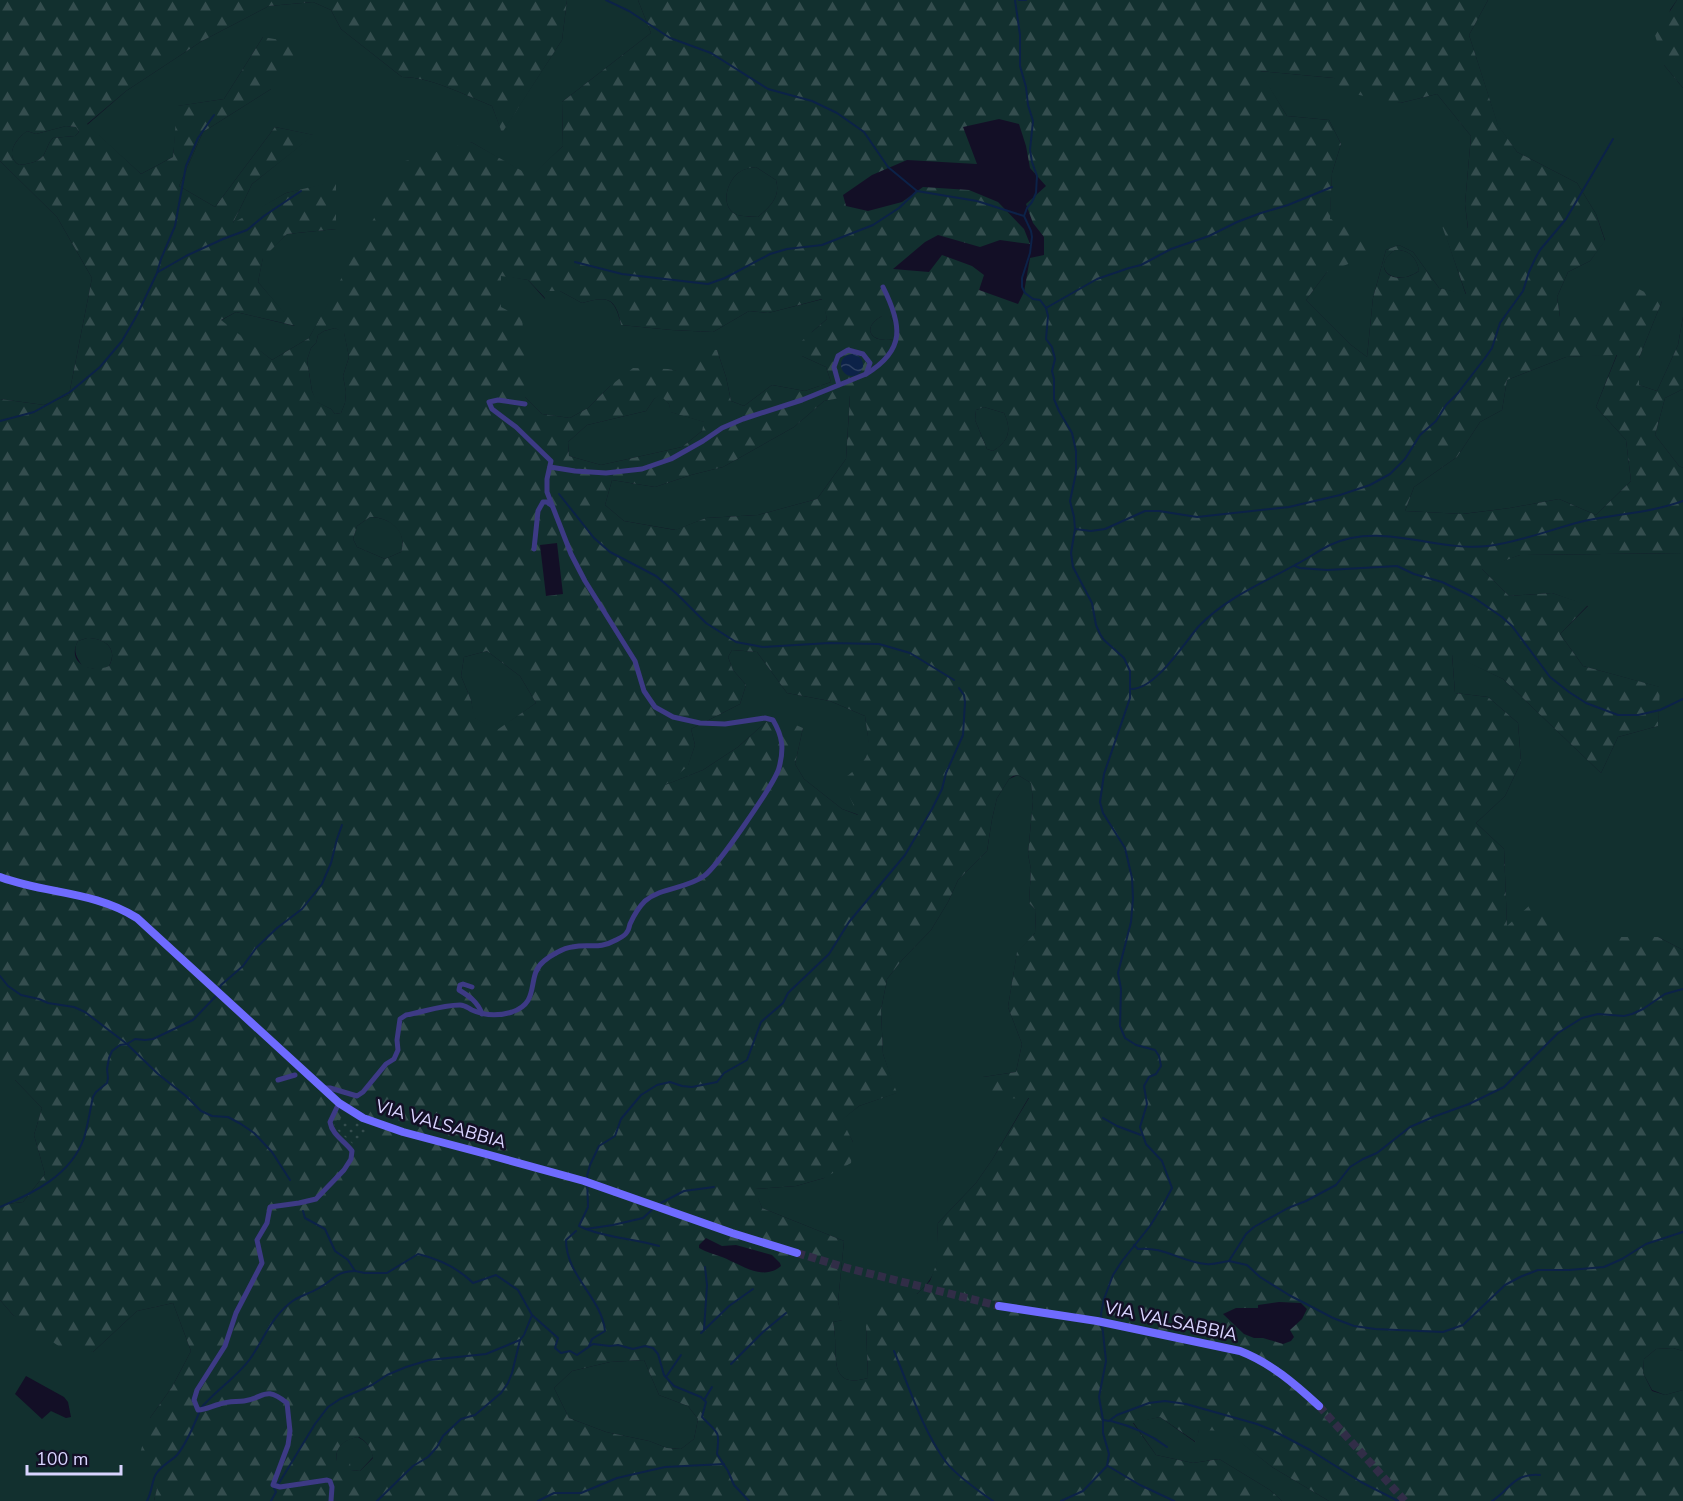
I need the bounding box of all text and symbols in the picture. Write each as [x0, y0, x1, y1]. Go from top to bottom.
street label: VIA VALSABBIA [372, 1094, 509, 1154]
street label: VIA VALSABBIA [1102, 1295, 1240, 1347]
scale bar [27, 1438, 122, 1476]
text: 100 m [36, 1447, 88, 1471]

